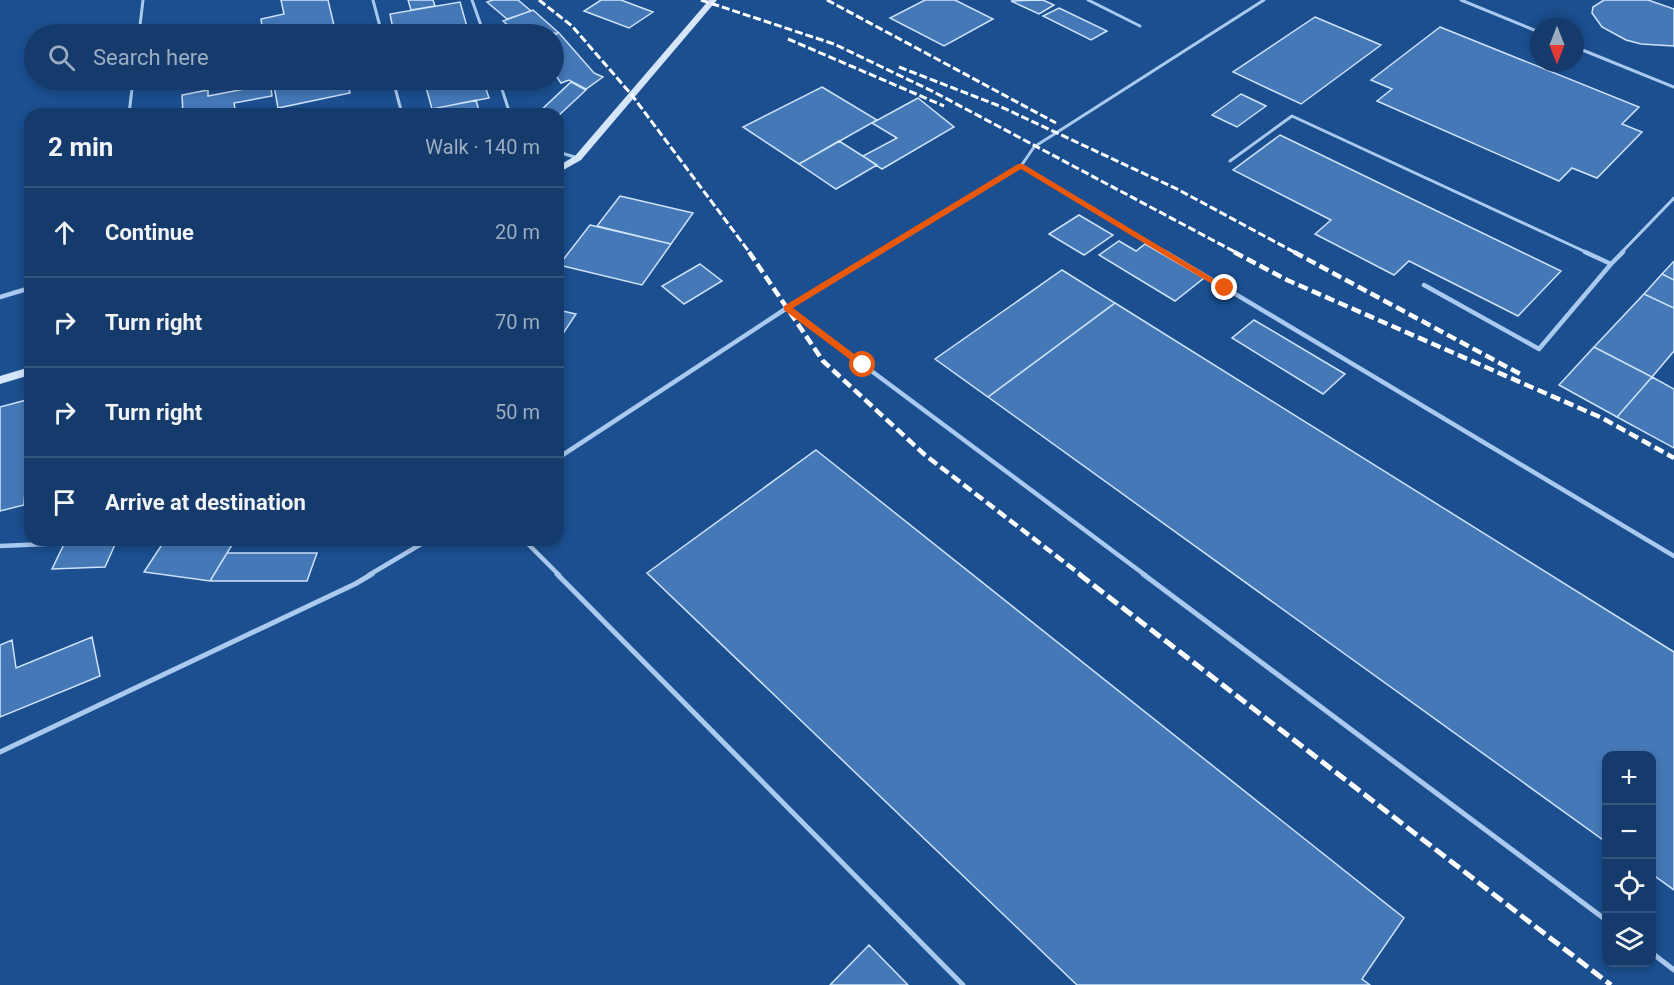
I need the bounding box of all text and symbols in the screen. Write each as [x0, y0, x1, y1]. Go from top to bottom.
north arrow [1530, 18, 1584, 72]
search box [24, 24, 564, 90]
icon: search [45, 41, 78, 74]
text: Search here [93, 45, 209, 70]
text: 2 min [48, 132, 113, 162]
text: Walk · 140 m [425, 135, 540, 159]
icon: ahead [48, 216, 81, 249]
text: Continue [105, 220, 194, 245]
text: 20 m [495, 220, 540, 244]
route end [1211, 274, 1237, 300]
icon: right [48, 306, 81, 339]
text: Turn right [105, 310, 202, 335]
text: 70 m [495, 310, 540, 334]
route start [849, 351, 875, 377]
icon: right [48, 396, 81, 429]
text: Turn right [105, 400, 202, 425]
text: 50 m [495, 400, 540, 424]
icon: arrive [48, 486, 81, 519]
text: Arrive at destination [105, 490, 306, 515]
map controls [1602, 751, 1656, 967]
button: + [1602, 751, 1656, 805]
button: − [1602, 805, 1656, 859]
button: locate [1602, 859, 1656, 913]
button: layers [1602, 913, 1656, 967]

